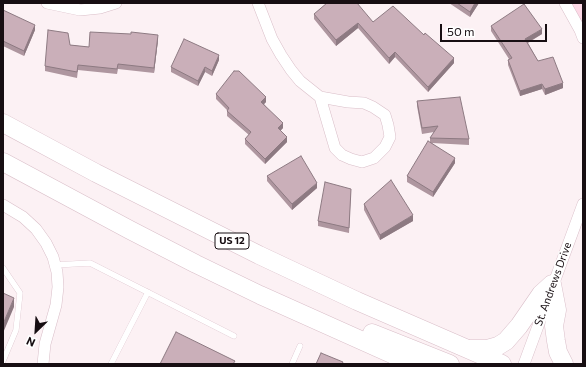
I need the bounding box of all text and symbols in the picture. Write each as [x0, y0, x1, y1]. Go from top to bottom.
scale bar [442, 16, 549, 42]
text: 50 m [447, 24, 475, 38]
road number: US 12 [215, 233, 249, 249]
street label: St. Andrews Drive [532, 240, 574, 328]
north arrow [16, 311, 56, 351]
text: N [24, 335, 37, 350]

